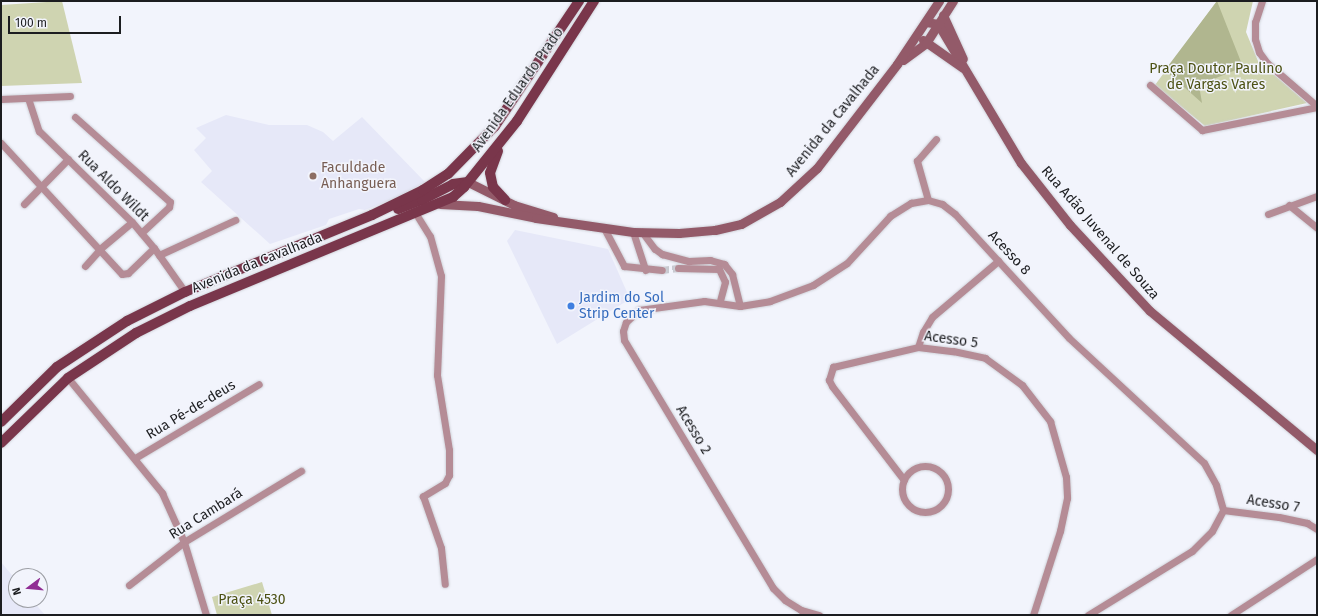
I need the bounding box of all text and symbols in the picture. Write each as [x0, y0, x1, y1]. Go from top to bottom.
scale bar [10, 8, 123, 34]
text: 100 m [15, 16, 47, 30]
street label: Avenida Eduardo Prado [469, 25, 567, 155]
park label: Praça Doutor Paulino de Vargas Vares [1149, 61, 1283, 94]
street label: Avenida da Cavalhada [783, 62, 883, 180]
street label: Rua Aldo Wildt [74, 147, 152, 225]
place label: Faculdade Anhanguera [321, 160, 397, 192]
street label: Rua Adão Juvenal de Souza [1037, 163, 1163, 303]
marker: Faculdade Anhanguera [308, 171, 318, 181]
street label: Acesso 8 [984, 227, 1034, 279]
street label: Avenida da Cavalhada [189, 229, 325, 297]
place label: Jardim do Sol Strip Center [579, 290, 664, 322]
marker: Jardim do Sol Strip Center [566, 301, 576, 311]
street label: Acesso 5 [923, 328, 979, 352]
street label: Rua Pé-de-deus [143, 377, 239, 443]
street label: Acesso 2 [672, 403, 714, 457]
street label: Rua Cambará [166, 485, 246, 543]
street label: Acesso 7 [1245, 492, 1301, 516]
north arrow [8, 568, 48, 608]
text: N [10, 586, 24, 596]
park label: Praça 4530 [218, 592, 286, 608]

